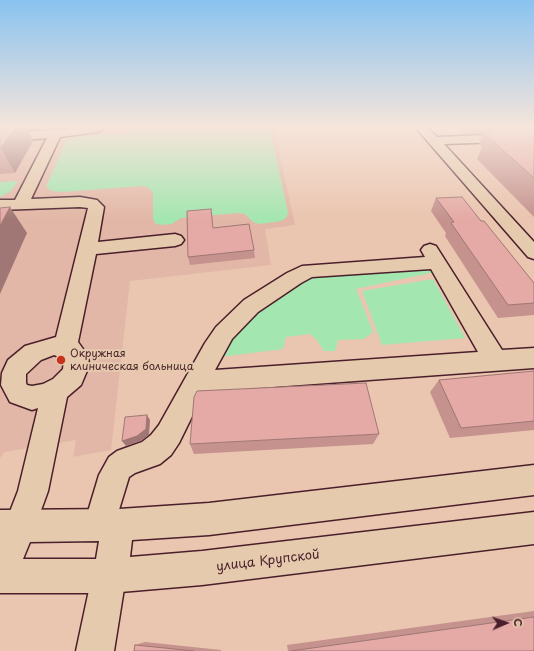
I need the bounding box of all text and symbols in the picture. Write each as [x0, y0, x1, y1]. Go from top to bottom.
place label: Окружная клиническая больница [70, 347, 194, 373]
marker: Окружная клиническая больница [55, 354, 67, 366]
street label: улица Крупской [215, 547, 321, 575]
north arrow [486, 603, 526, 643]
text: С [510, 618, 527, 627]

